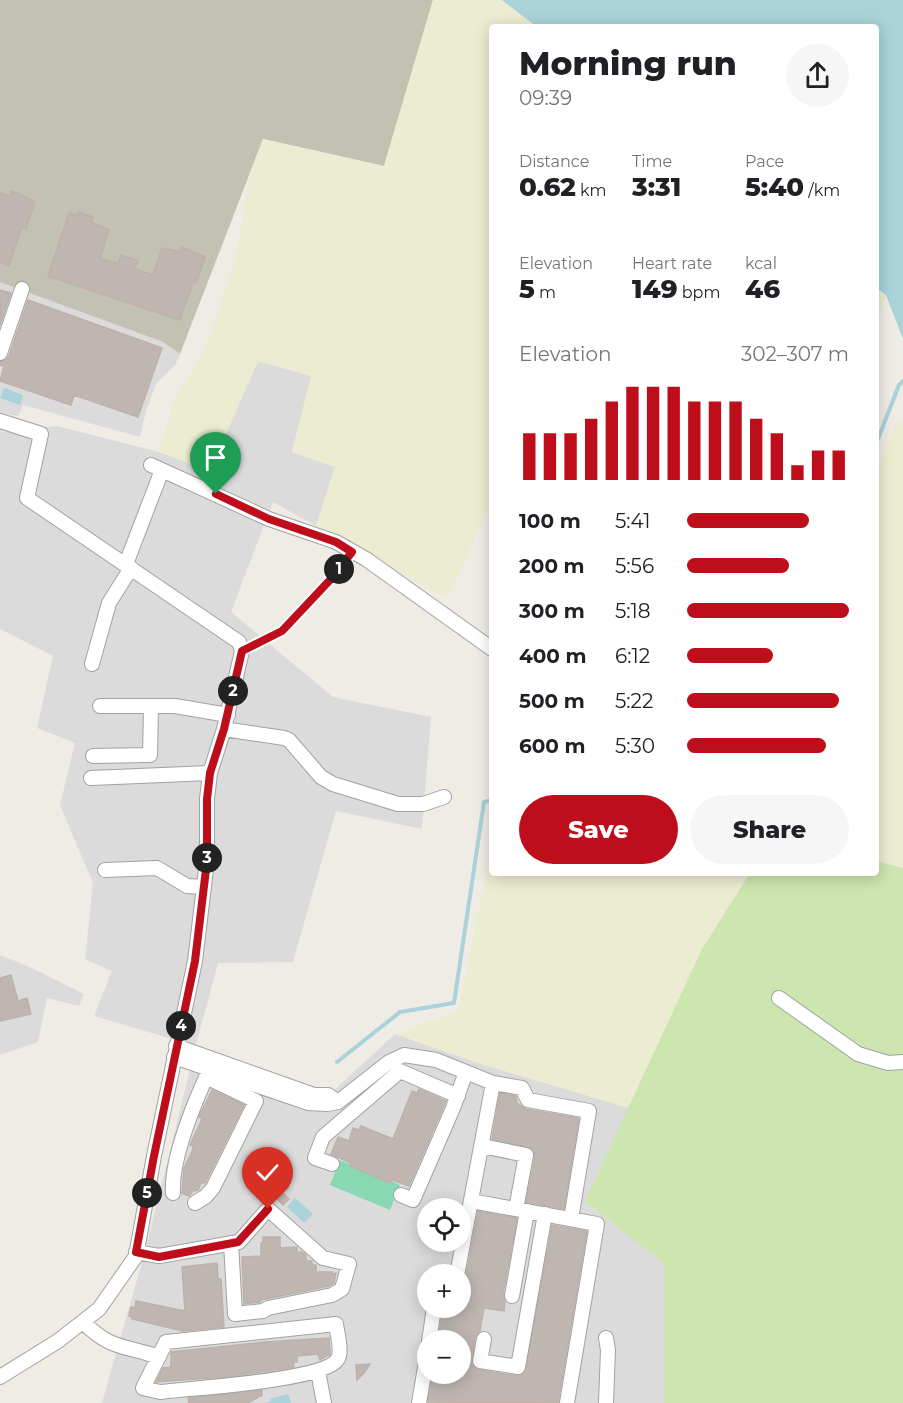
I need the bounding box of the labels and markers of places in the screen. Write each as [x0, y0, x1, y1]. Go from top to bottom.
pin [190, 432, 241, 494]
pin: 1 [324, 554, 354, 584]
pin: 2 [218, 676, 248, 706]
pin: 3 [192, 843, 222, 873]
pin: 4 [166, 1011, 196, 1041]
pin [242, 1147, 293, 1209]
pin: 5 [132, 1178, 162, 1208]

